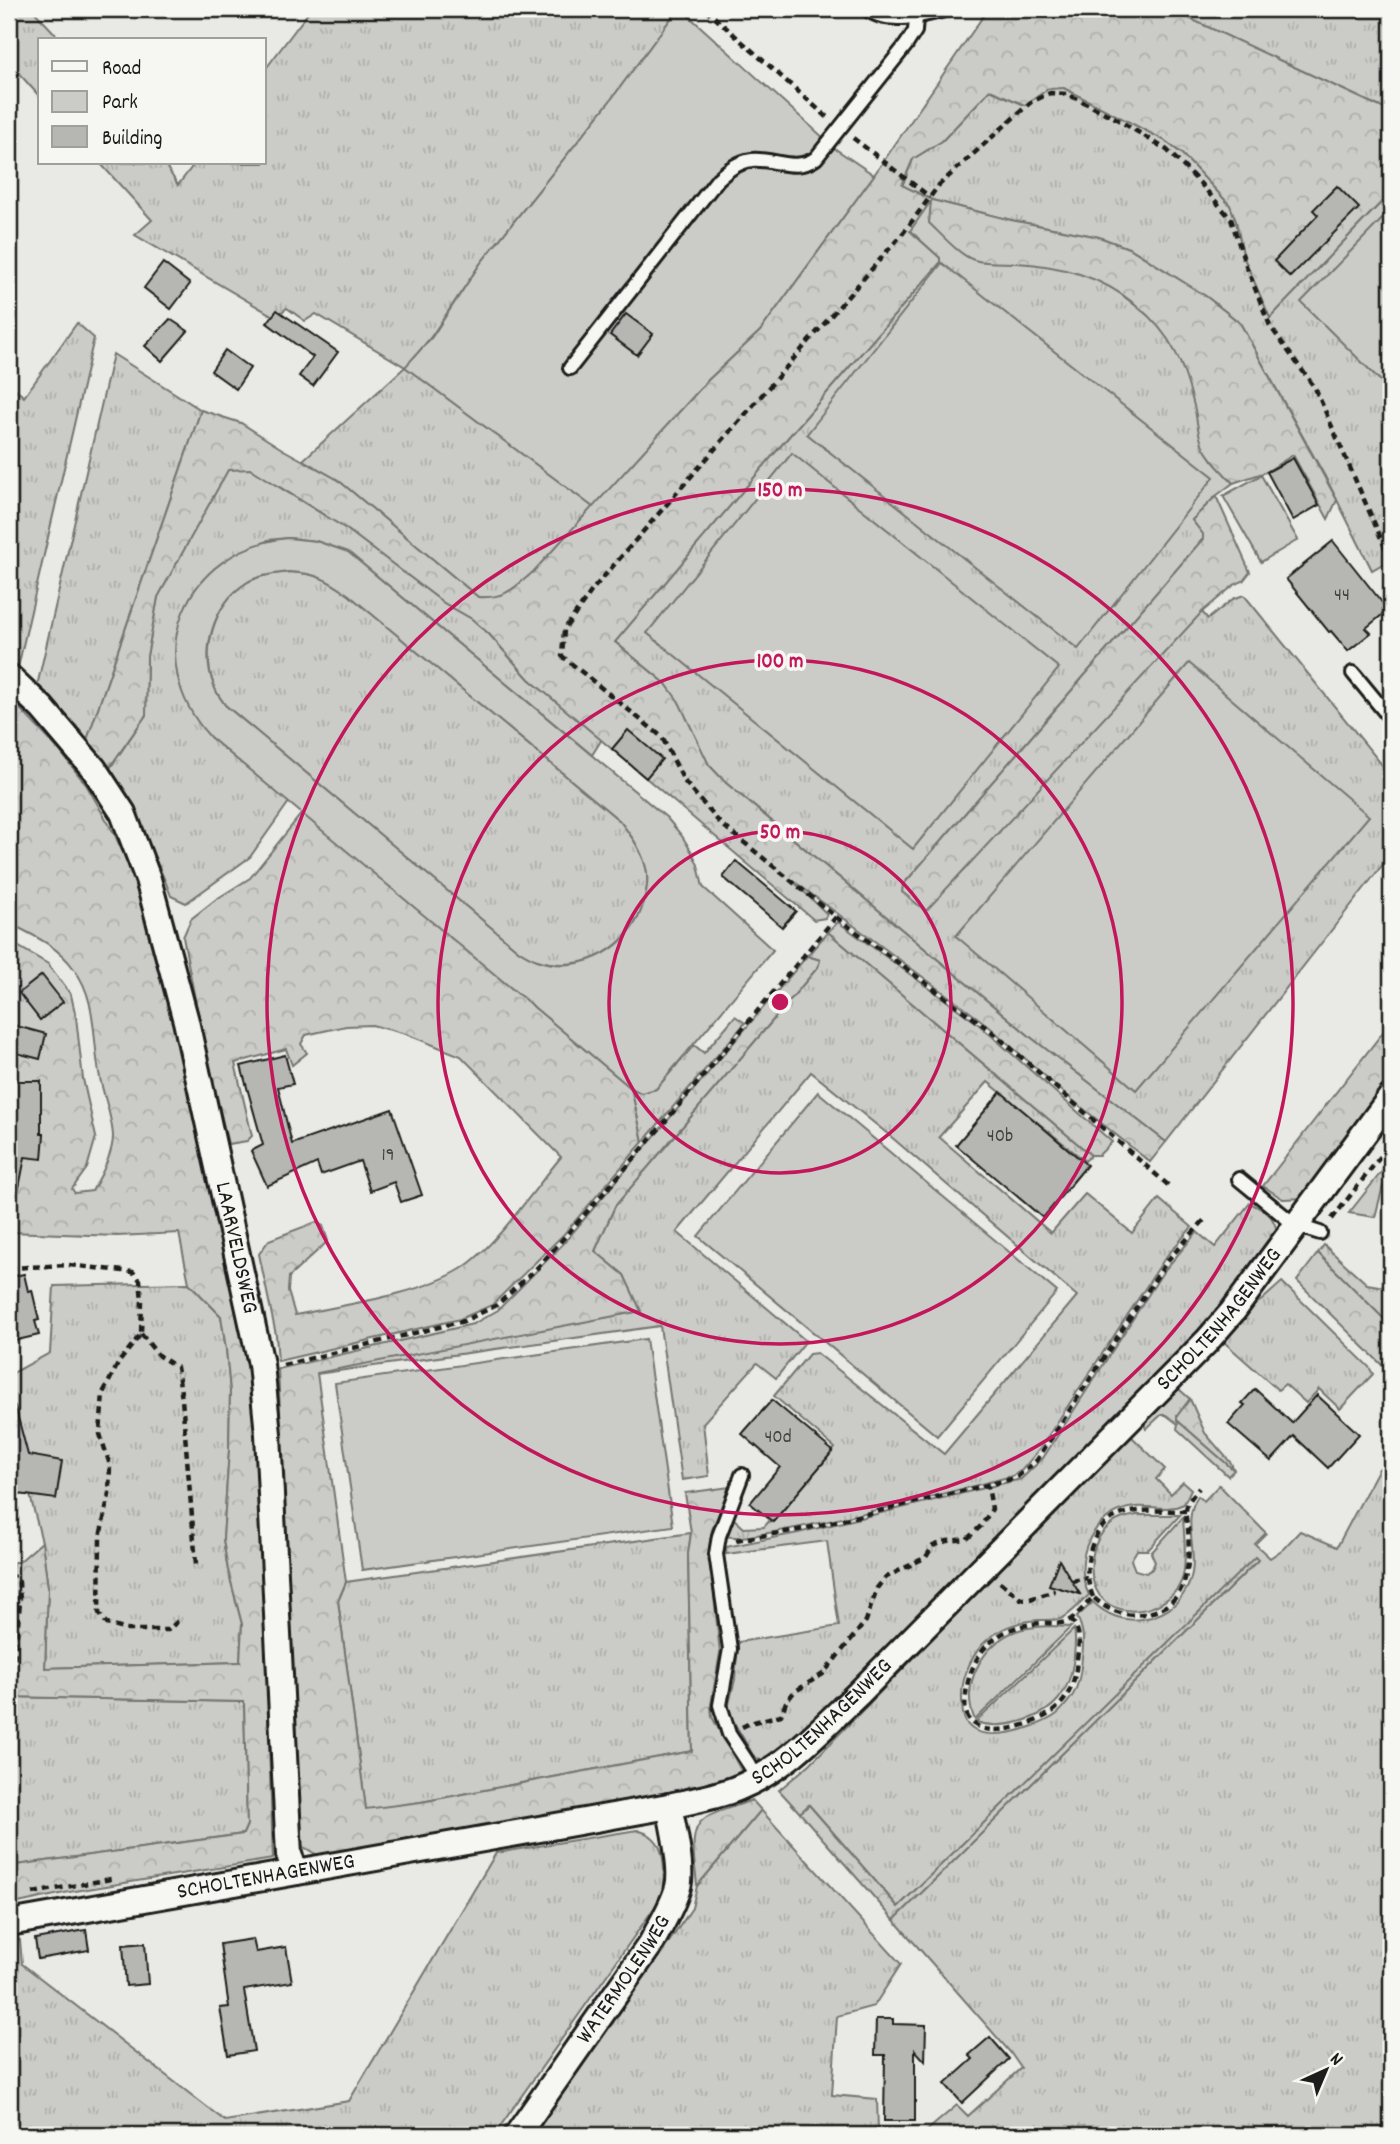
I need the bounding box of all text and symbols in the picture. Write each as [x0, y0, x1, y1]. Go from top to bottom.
legend [38, 38, 266, 164]
text: Road [102, 55, 141, 85]
text: Park [102, 89, 138, 119]
text: Building [102, 125, 162, 155]
text: 150 m [757, 477, 803, 507]
house number: 44 [1334, 583, 1350, 610]
text: 100 m [757, 648, 803, 678]
text: 50 m [760, 819, 800, 849]
centre of rings [768, 990, 792, 1014]
house number: 40b [987, 1124, 1013, 1151]
house number: 19 [382, 1143, 394, 1170]
street label: LAARVELDSWEG [205, 1179, 266, 1317]
street label: SCHOLTENHAGENWEG [1149, 1241, 1291, 1399]
house number: 40d [764, 1425, 792, 1452]
street label: SCHOLTENHAGENWEG [746, 1651, 901, 1795]
street label: SCHOLTENHAGENWEG [174, 1845, 358, 1909]
street label: WATERMOLENWEG [569, 1909, 680, 2051]
north arrow [1292, 2036, 1362, 2106]
text: N [1323, 2047, 1348, 2073]

